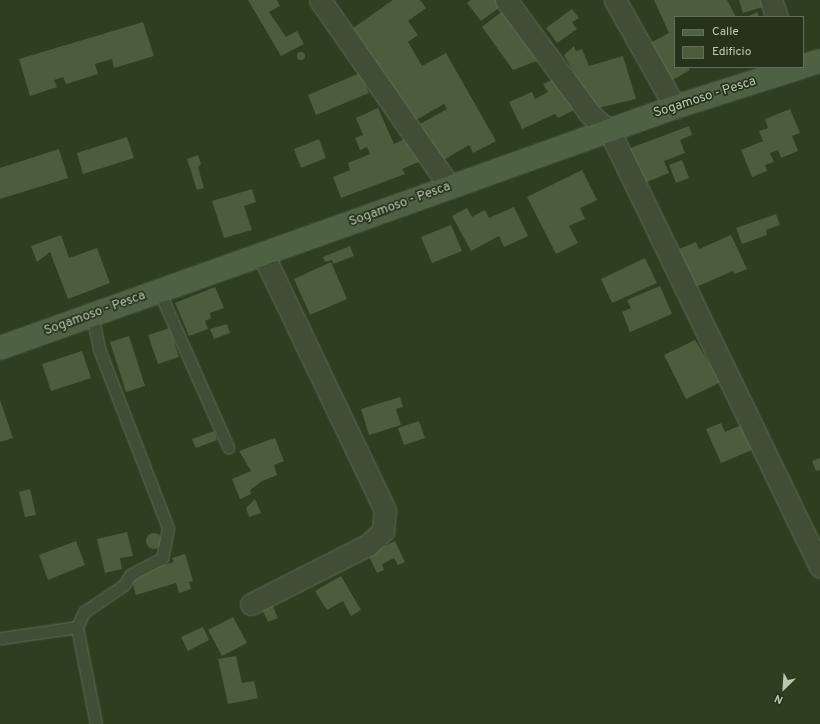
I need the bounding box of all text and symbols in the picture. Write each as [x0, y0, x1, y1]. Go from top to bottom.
legend [674, 16, 804, 68]
text: Calle [712, 24, 739, 40]
text: Edificio [712, 44, 751, 60]
street label: Sogamoso - Pesca [652, 74, 758, 122]
street label: Sogamoso - Pesca [347, 179, 453, 231]
street label: Sogamoso - Pesca [42, 288, 148, 340]
north arrow [764, 668, 804, 708]
text: N [772, 691, 785, 707]

